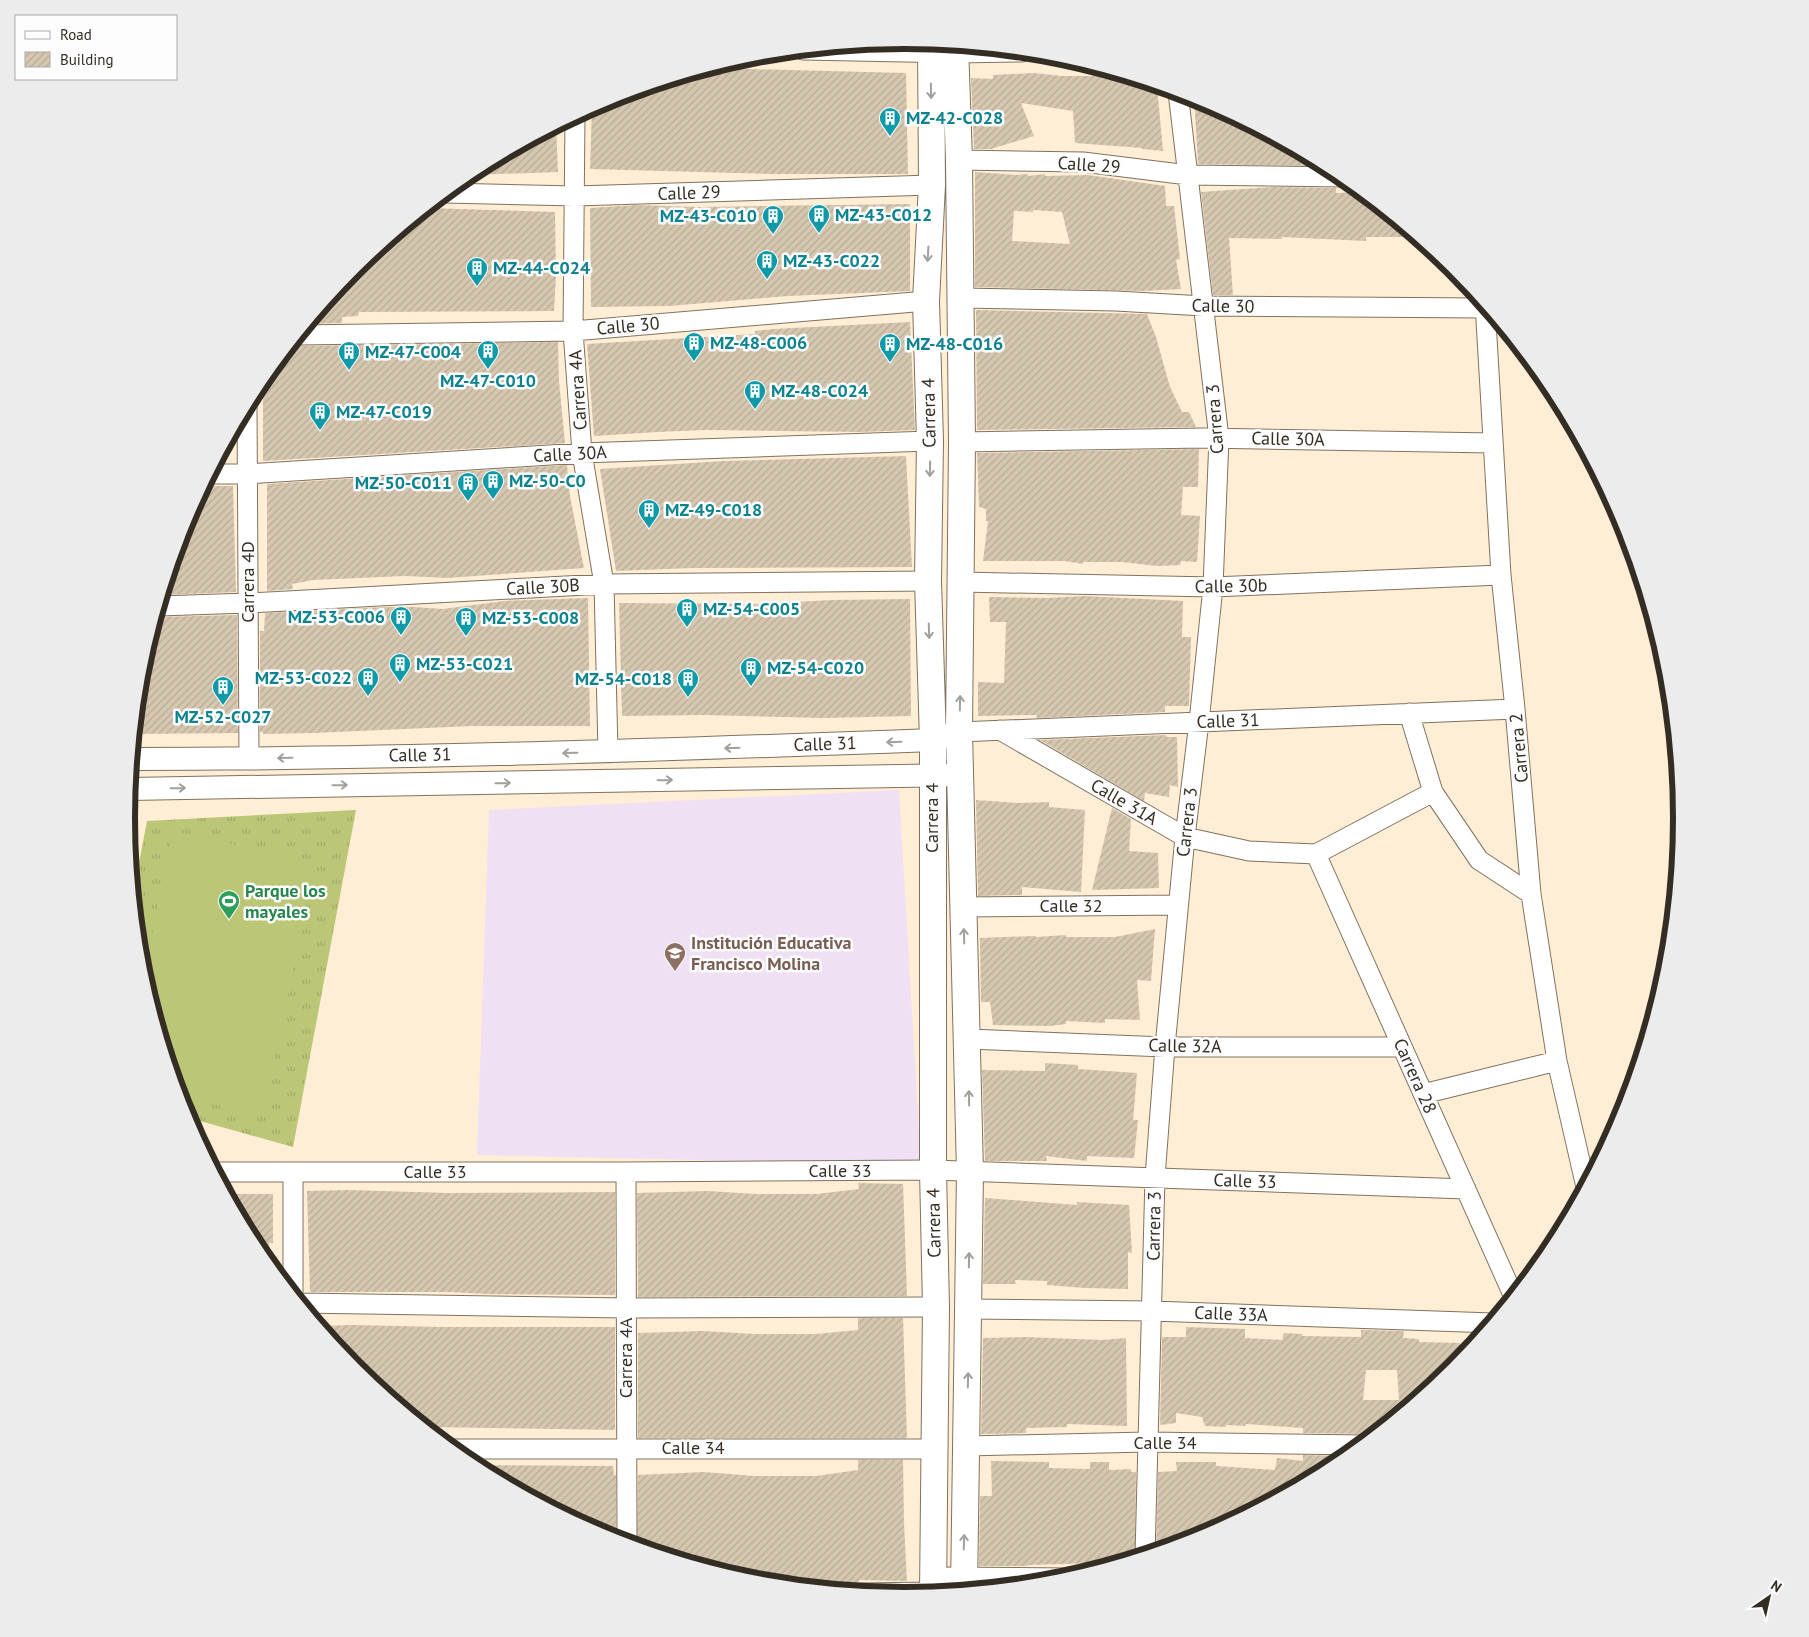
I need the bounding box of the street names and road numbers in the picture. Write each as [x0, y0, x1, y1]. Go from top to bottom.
street label: Calle 29 [1057, 151, 1121, 178]
street label: Calle 29 [657, 180, 721, 205]
street label: Calle 30 [1191, 293, 1255, 318]
street label: Calle 30 [596, 311, 661, 340]
street label: Carrera 4A [563, 349, 592, 431]
street label: Carrera 4 [916, 378, 941, 448]
street label: Carrera 3 [1201, 383, 1228, 455]
street label: Calle 30A [1251, 426, 1325, 451]
street label: Calle 30A [533, 440, 608, 467]
street label: Carrera 4D [236, 541, 259, 623]
street label: Calle 30B [506, 573, 580, 600]
street label: Calle 30b [1194, 573, 1268, 598]
street label: Calle 31 [1196, 708, 1260, 733]
street label: Carrera 2 [1504, 712, 1533, 784]
street label: Calle 31 [793, 731, 857, 756]
street label: Calle 31 [388, 742, 452, 767]
street label: Calle 31A [1087, 773, 1162, 830]
street label: Carrera 4 [920, 783, 943, 853]
street label: Carrera 3 [1171, 786, 1202, 858]
street label: Calle 32 [1040, 894, 1102, 917]
street label: Calle 32A [1148, 1033, 1222, 1058]
street label: Carrera 28 [1389, 1035, 1442, 1117]
street label: Calle 33 [809, 1159, 871, 1182]
street label: Calle 33 [404, 1160, 466, 1183]
street label: Calle 33 [1213, 1168, 1277, 1193]
street label: Carrera 4 [921, 1188, 946, 1258]
street label: Carrera 3 [1141, 1191, 1166, 1261]
street label: Calle 33A [1194, 1301, 1269, 1326]
street label: Carrera 4A [614, 1317, 637, 1398]
street label: Calle 34 [1134, 1431, 1197, 1454]
street label: Calle 34 [662, 1436, 725, 1459]

